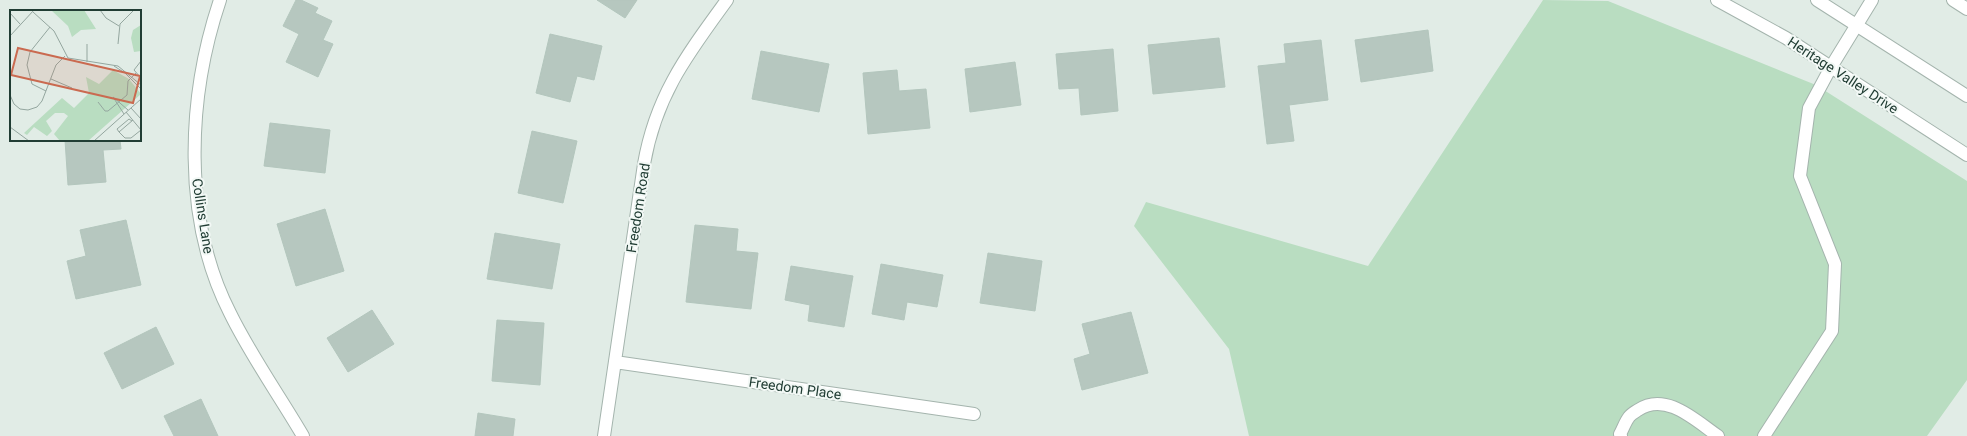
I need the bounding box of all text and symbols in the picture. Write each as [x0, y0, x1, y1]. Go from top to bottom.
inset map [10, 10, 141, 141]
street label: Heritage Valley Drive [1785, 33, 1901, 117]
street label: Freedom Road [623, 162, 653, 254]
street label: Collins Lane [189, 177, 217, 255]
street label: Freedom Place [748, 374, 842, 402]

